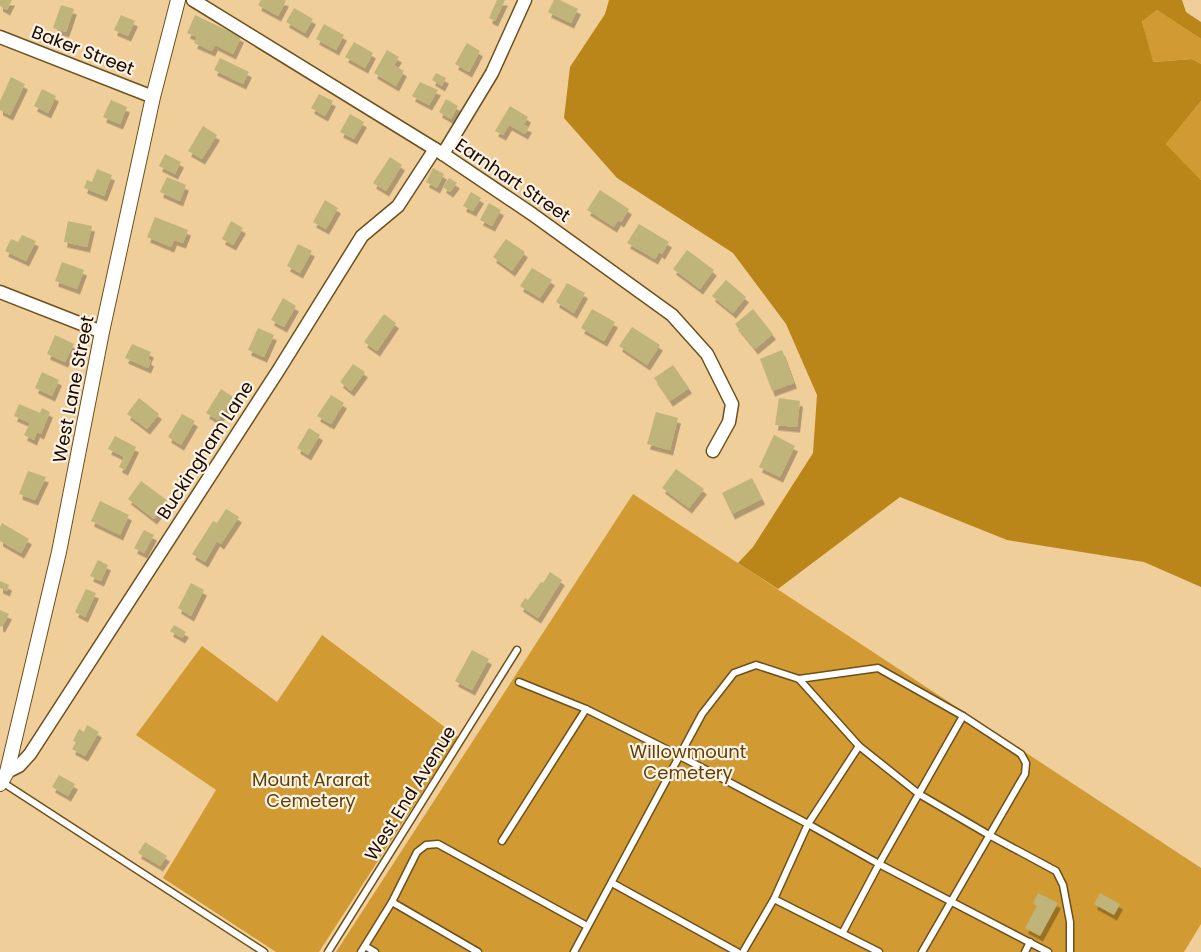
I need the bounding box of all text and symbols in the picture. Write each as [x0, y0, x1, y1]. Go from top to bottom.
street label: Baker Street [28, 19, 138, 81]
street label: Earnhart Street [450, 132, 576, 228]
street label: West Lane Street [46, 313, 100, 465]
street label: Buckingham Lane [151, 376, 259, 524]
street label: West End Avenue [358, 721, 462, 865]
park label: Willowmount Cemetery [630, 739, 746, 785]
park label: Mount Ararat Cemetery [252, 767, 370, 813]

